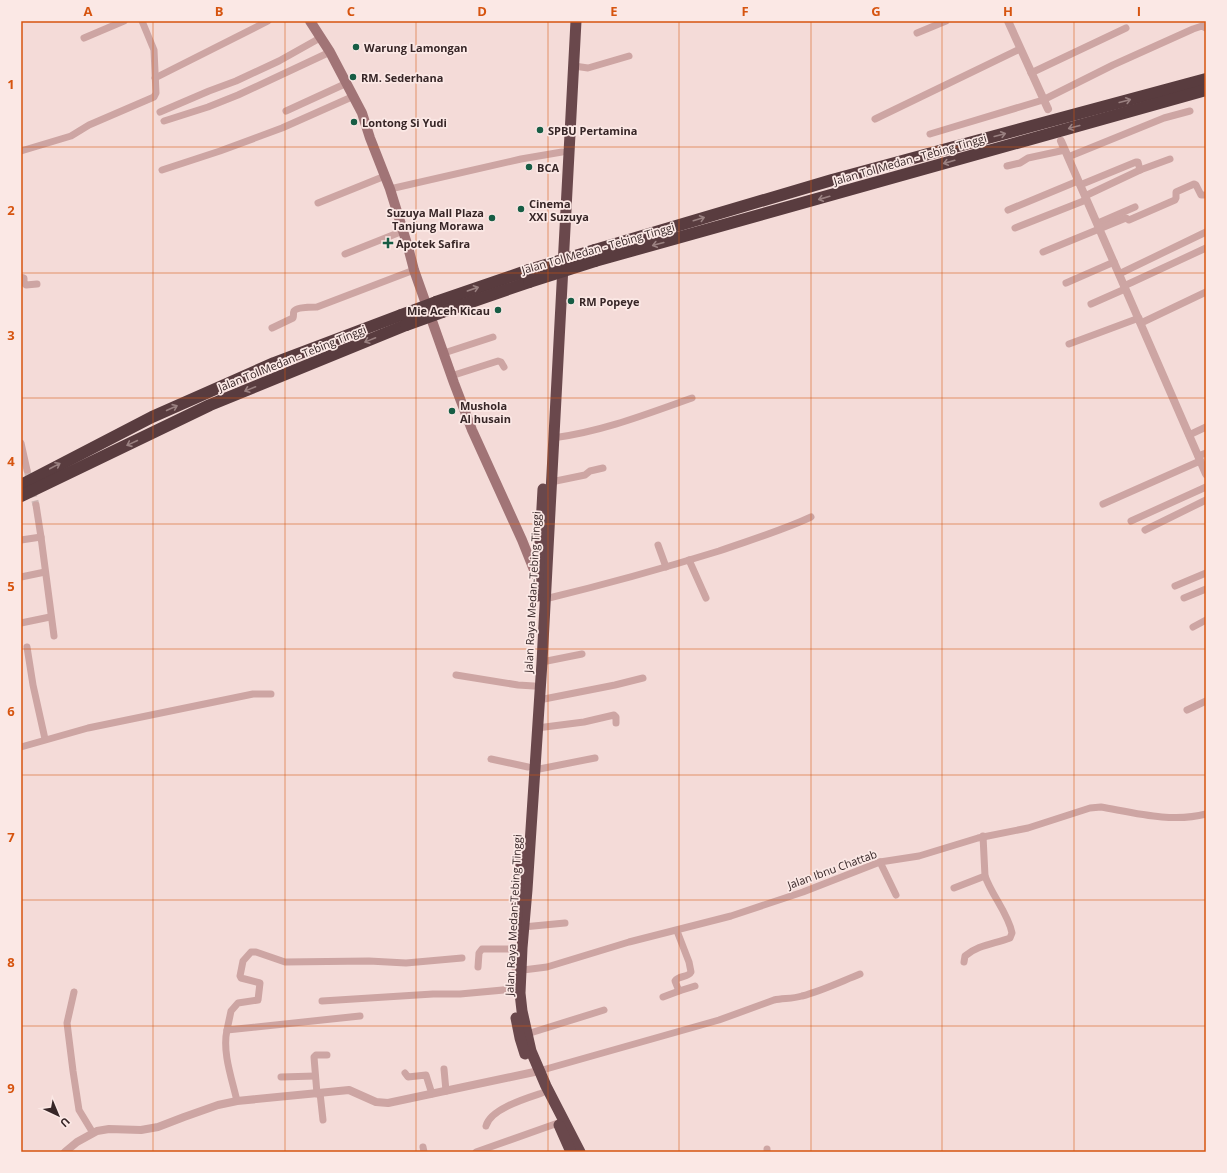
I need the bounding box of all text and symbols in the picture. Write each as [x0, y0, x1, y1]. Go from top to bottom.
text: A [84, 2, 93, 20]
text: B [215, 2, 224, 20]
text: C [347, 2, 355, 20]
text: D [477, 2, 487, 20]
text: E [610, 2, 618, 20]
text: F [741, 2, 749, 20]
text: G [871, 2, 881, 20]
text: H [1003, 2, 1013, 20]
text: I [1137, 2, 1141, 20]
place label: Warung Lamongan [364, 40, 468, 55]
marker: Warung Lamongan [351, 42, 361, 52]
place label: RM. Sederhana [361, 70, 443, 85]
marker: RM. Sederhana [348, 72, 358, 82]
text: 1 [7, 75, 15, 93]
one-way arrow [1118, 97, 1131, 104]
place label: Lontong Si Yudi [362, 115, 447, 130]
marker: Lontong Si Yudi [349, 117, 359, 127]
place label: SPBU Pertamina [548, 123, 637, 138]
one-way arrow [1068, 123, 1081, 131]
marker: SPBU Pertamina [535, 125, 545, 135]
street label: Jalan Tol Medan - Tebing Tinggi [831, 130, 988, 188]
one-way arrow [993, 131, 1006, 138]
one-way arrow [943, 159, 956, 166]
place label: BCA [537, 160, 559, 175]
marker: BCA [524, 162, 534, 172]
one-way arrow [818, 195, 831, 202]
place label: Cinema XXI Suzuya [529, 196, 589, 224]
text: 2 [7, 201, 15, 219]
marker: Cinema XXI Suzuya [516, 204, 526, 214]
place label: Suzuya Mall Plaza Tanjung Morawa [387, 205, 484, 233]
marker: Suzuya Mall Plaza Tanjung Morawa [487, 213, 497, 223]
one-way arrow [693, 215, 706, 222]
street label: Jalan Tol Medan - Tebing Tinggi [519, 219, 676, 277]
place label: Apotek Safira [396, 236, 470, 251]
marker: Apotek Safira [383, 238, 393, 248]
one-way arrow [652, 241, 665, 248]
one-way arrow [466, 285, 478, 293]
place label: RM Popeye [579, 294, 640, 309]
marker: RM Popeye [566, 296, 576, 306]
place label: Mie Aceh Kicau [407, 303, 490, 318]
marker: Mie Aceh Kicau [493, 305, 503, 315]
street label: Jalan Tol Medan - Tebing Tinggi [215, 321, 368, 395]
text: 3 [7, 326, 15, 344]
one-way arrow [365, 336, 377, 344]
one-way arrow [244, 386, 256, 393]
place label: Mushola Al husain [460, 398, 511, 426]
one-way arrow [165, 404, 177, 411]
marker: Mushola Al husain [447, 406, 457, 416]
one-way arrow [126, 440, 138, 447]
text: 4 [7, 452, 15, 470]
one-way arrow [49, 462, 61, 470]
street label: Jalan Raya Medan-Tebing Tinggi [520, 511, 544, 674]
text: 5 [7, 577, 15, 595]
text: 6 [7, 702, 15, 720]
text: 7 [7, 828, 15, 846]
street label: Jalan Raya Medan-Tebing Tinggi [501, 834, 525, 997]
street label: Jalan Ibnu Chattab [784, 846, 879, 892]
text: 8 [7, 953, 15, 971]
text: 9 [7, 1079, 15, 1097]
north arrow [38, 1095, 78, 1135]
text: U [57, 1114, 73, 1131]

